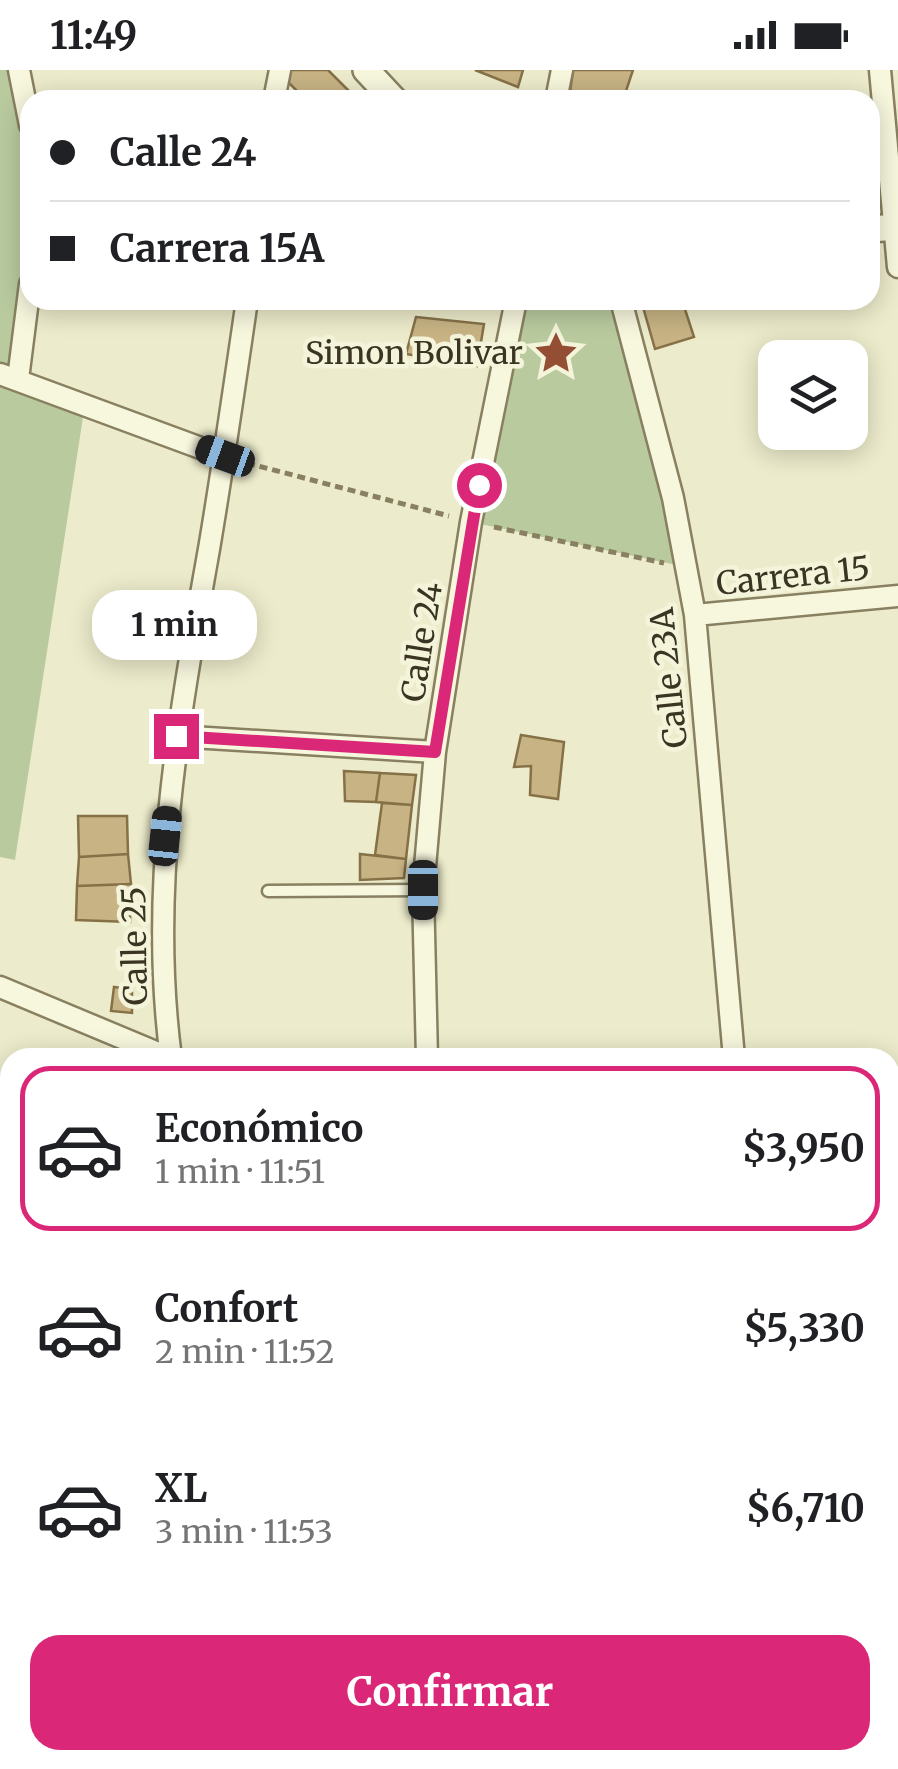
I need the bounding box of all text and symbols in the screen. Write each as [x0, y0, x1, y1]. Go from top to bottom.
text: 11:49 [50, 12, 137, 59]
text: Calle 24 [110, 129, 257, 176]
text: Carrera 15A [110, 225, 324, 272]
place icon: Simon Bolivar [532, 329, 580, 377]
place label: Simon Bolivar [305, 333, 523, 373]
map controls [758, 340, 868, 450]
button: layers [758, 340, 868, 450]
car [192, 432, 258, 480]
route start [457, 463, 502, 508]
street label: Carrera 15 [714, 548, 872, 604]
street label: Calle 24 [393, 579, 451, 705]
callout: 1 min [94, 591, 258, 661]
text: 1 min [131, 605, 218, 645]
street label: Calle 23A [642, 606, 696, 750]
route end [154, 714, 199, 759]
car [147, 805, 183, 867]
car [408, 860, 438, 920]
street label: Calle 25 [114, 886, 156, 1006]
icon: car [35, 1104, 125, 1194]
text: Económico [155, 1105, 363, 1152]
text: $3,950 [742, 1125, 865, 1172]
text: 1 min · 11:51 [155, 1152, 325, 1192]
icon: car [35, 1284, 125, 1374]
text: Confort [155, 1285, 298, 1332]
text: $5,330 [743, 1305, 865, 1352]
text: 2 min · 11:52 [155, 1332, 334, 1372]
icon: car [35, 1464, 125, 1554]
text: XL [155, 1465, 207, 1512]
text: $6,710 [746, 1485, 865, 1532]
text: 3 min · 11:53 [155, 1512, 333, 1552]
button: Confirmar [30, 1635, 870, 1750]

